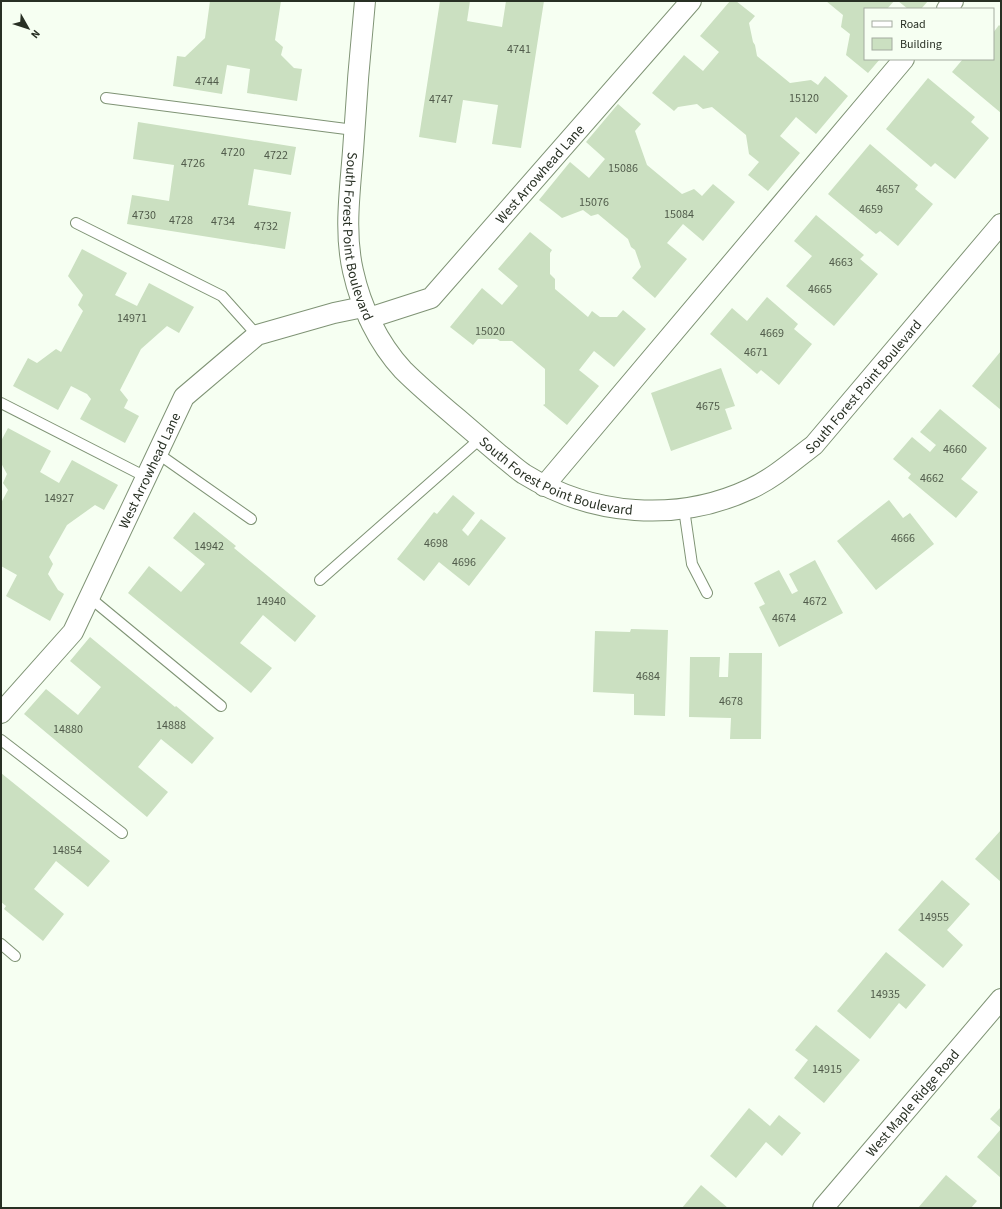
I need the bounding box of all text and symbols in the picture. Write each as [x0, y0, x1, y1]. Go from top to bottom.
north arrow [8, 8, 48, 48]
legend [864, 8, 994, 60]
text: Road [900, 16, 926, 33]
text: N [27, 26, 44, 42]
text: Building [900, 36, 942, 53]
house number: 4741 [507, 41, 531, 58]
house number: 4744 [195, 73, 219, 90]
house number: 15120 [789, 90, 819, 107]
house number: 4747 [429, 91, 453, 108]
street label: West Arrowhead Lane [491, 120, 590, 229]
house number: 4720 [221, 144, 245, 161]
house number: 4722 [264, 147, 288, 164]
street label: South Forest Point Boulevard [337, 151, 378, 324]
house number: 4726 [181, 155, 205, 172]
house number: 15086 [608, 160, 638, 177]
house number: 4657 [876, 181, 900, 198]
house number: 15076 [579, 194, 609, 211]
house number: 4659 [859, 201, 883, 218]
house number: 15084 [664, 206, 694, 223]
house number: 4730 [132, 207, 156, 224]
house number: 4728 [169, 212, 193, 229]
house number: 4734 [211, 213, 235, 230]
house number: 4732 [254, 218, 278, 235]
house number: 4663 [829, 254, 853, 271]
house number: 4665 [808, 281, 832, 298]
house number: 14971 [117, 310, 147, 327]
street label: South Forest Point Boulevard [801, 316, 927, 459]
house number: 15020 [475, 323, 505, 340]
house number: 4669 [760, 325, 784, 342]
house number: 4671 [744, 344, 768, 361]
house number: 4675 [696, 398, 720, 415]
street label: West Arrowhead Lane [114, 409, 186, 532]
street label: South Forest Point Boulevard [474, 432, 634, 521]
house number: 4660 [943, 441, 967, 458]
house number: 4662 [920, 470, 944, 487]
house number: 14927 [44, 490, 74, 507]
house number: 4666 [891, 530, 915, 547]
house number: 4698 [424, 535, 448, 552]
house number: 14942 [194, 538, 224, 555]
house number: 4696 [452, 554, 476, 571]
house number: 14940 [256, 593, 286, 610]
house number: 4672 [803, 593, 827, 610]
house number: 4674 [772, 610, 796, 627]
house number: 4684 [636, 668, 660, 685]
house number: 4678 [719, 693, 743, 710]
house number: 14888 [156, 717, 186, 734]
house number: 14880 [53, 721, 83, 738]
house number: 14854 [52, 842, 82, 859]
house number: 14955 [919, 909, 949, 926]
house number: 14935 [870, 986, 900, 1003]
street label: West Maple Ridge Road [862, 1046, 965, 1162]
house number: 14915 [812, 1061, 842, 1078]

